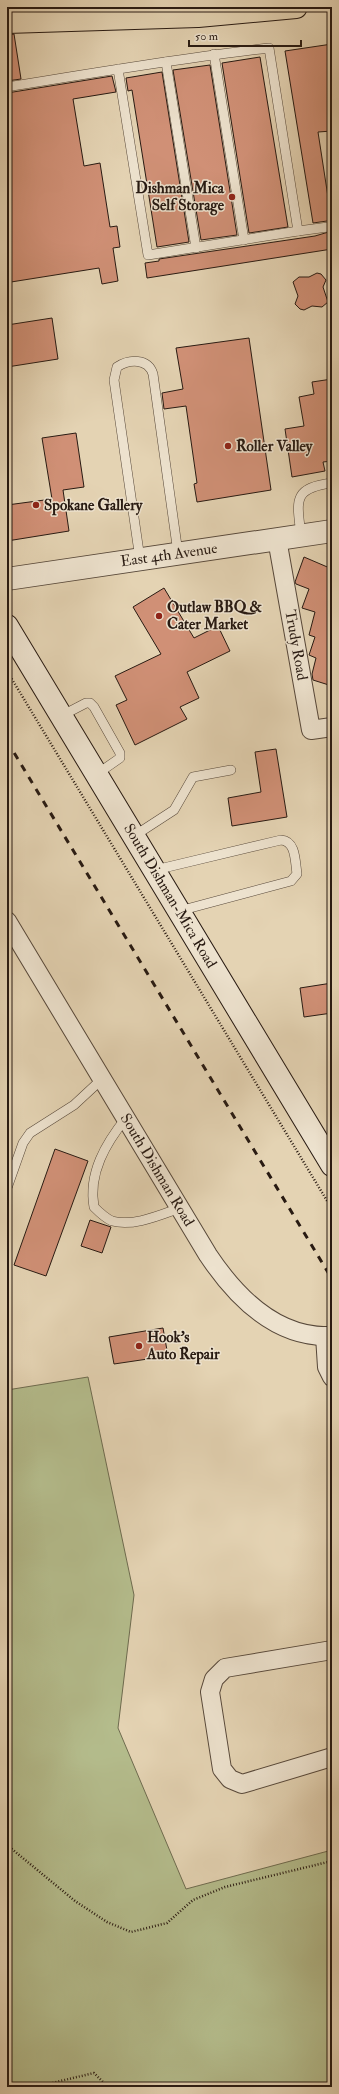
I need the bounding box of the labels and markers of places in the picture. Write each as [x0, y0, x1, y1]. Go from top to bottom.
place label: Dishman Mica Self Storage [135, 179, 225, 216]
marker: Dishman Mica Self Storage [227, 192, 237, 202]
place label: Roller Valley [236, 437, 314, 457]
marker: Roller Valley [223, 441, 233, 451]
place label: Spokane Gallery [44, 496, 144, 516]
marker: Spokane Gallery [31, 500, 41, 510]
place label: Outlaw BBQ & Cater Market [167, 598, 262, 634]
marker: Outlaw BBQ & Cater Market [154, 611, 164, 621]
place label: Hook's Auto Repair [146, 1328, 220, 1365]
marker: Hook's Auto Repair [134, 1341, 144, 1351]

